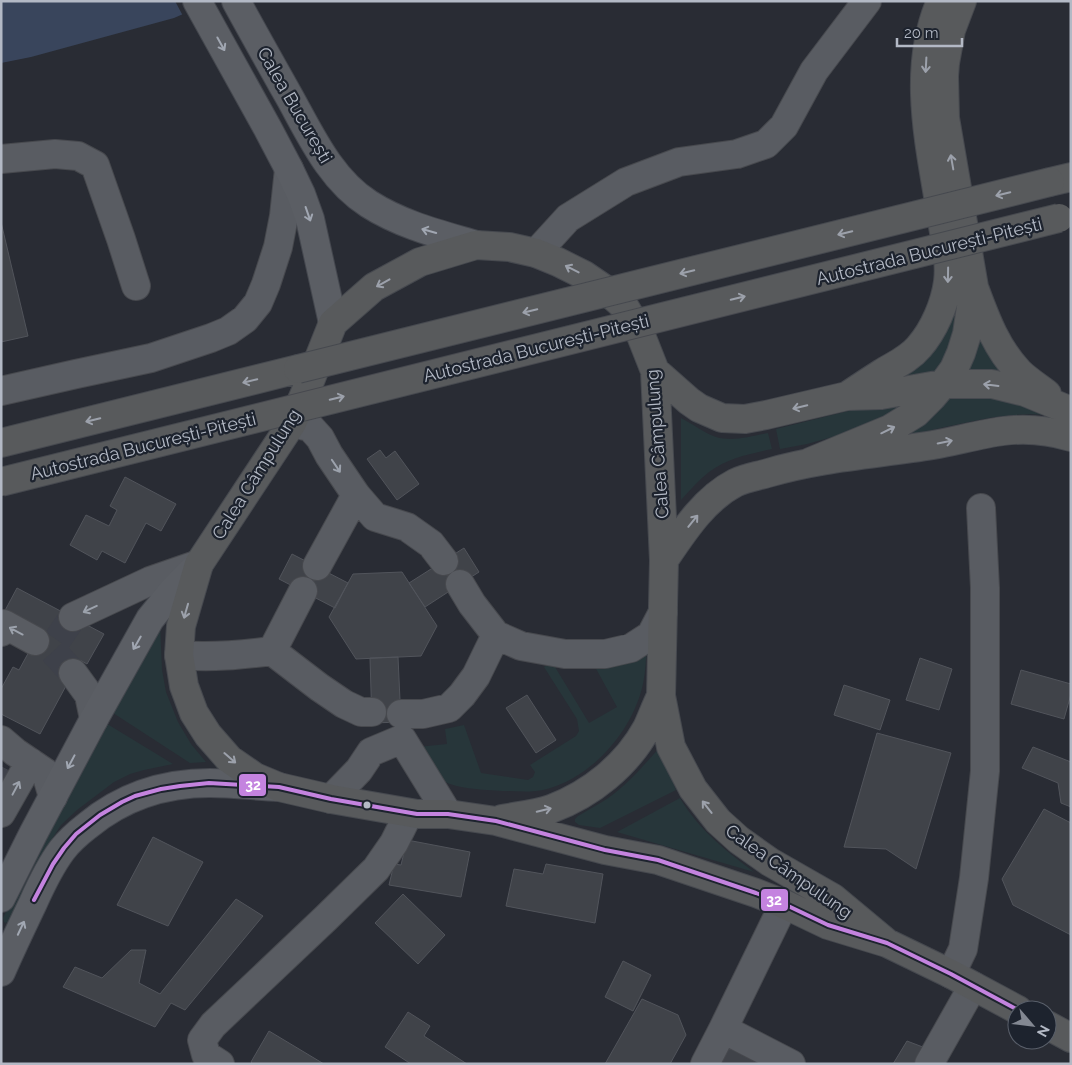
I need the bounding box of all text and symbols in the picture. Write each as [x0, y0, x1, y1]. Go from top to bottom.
scale bar [897, 15, 962, 47]
text: 20 m [904, 24, 939, 42]
one-way arrow [216, 36, 226, 51]
street label: Calea București [253, 43, 337, 167]
one-way arrow [921, 57, 930, 73]
one-way arrow [947, 155, 957, 171]
one-way arrow [995, 190, 1011, 199]
one-way arrow [304, 205, 313, 221]
street label: Autostrada București-Pitești [814, 213, 1044, 289]
one-way arrow [421, 226, 437, 235]
one-way arrow [838, 229, 854, 238]
one-way arrow [565, 264, 580, 273]
one-way arrow [943, 266, 953, 283]
one-way arrow [680, 268, 696, 277]
one-way arrow [376, 278, 390, 288]
one-way arrow [730, 293, 746, 302]
one-way arrow [522, 307, 538, 316]
street label: Autostrada București-Pitești [421, 310, 651, 386]
street label: Calea Câmpulung [641, 369, 673, 519]
one-way arrow [243, 376, 259, 386]
one-way arrow [984, 380, 1000, 390]
one-way arrow [329, 393, 345, 402]
one-way arrow [792, 403, 808, 412]
street label: Calea Câmpulung [207, 405, 305, 543]
street label: Autostrada București-Pitești [28, 408, 258, 484]
one-way arrow [85, 416, 101, 425]
one-way arrow [880, 424, 895, 434]
one-way arrow [937, 437, 953, 446]
one-way arrow [331, 459, 341, 473]
one-way arrow [687, 515, 698, 528]
one-way arrow [180, 603, 190, 619]
one-way arrow [83, 605, 98, 615]
one-way arrow [9, 625, 24, 635]
one-way arrow [131, 636, 141, 650]
one-way arrow [223, 752, 236, 764]
one-way arrow [66, 754, 76, 769]
line badge: 32 [238, 773, 267, 797]
text: 32 [245, 777, 261, 793]
one-way arrow [11, 780, 21, 795]
unlabelled marker [362, 800, 372, 810]
one-way arrow [702, 801, 713, 814]
one-way arrow [535, 805, 551, 814]
street label: Calea Câmpulung [722, 819, 856, 923]
line badge: 32 [760, 888, 789, 912]
text: 32 [766, 892, 782, 908]
one-way arrow [17, 921, 26, 936]
north arrow [1007, 1000, 1057, 1050]
text: N [1034, 1023, 1053, 1040]

